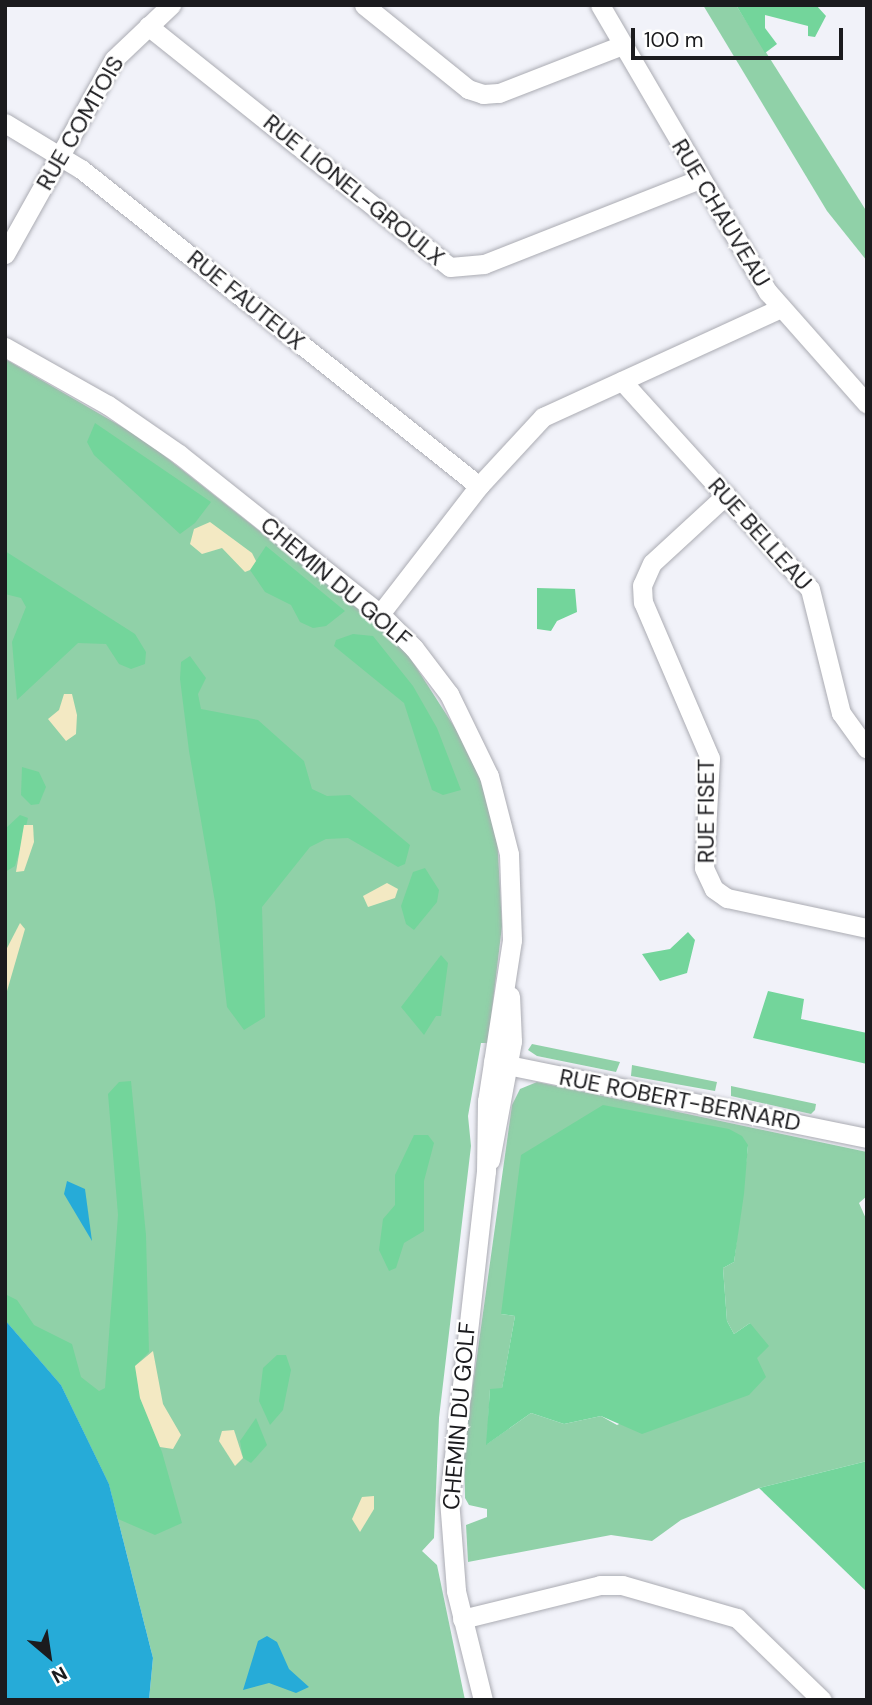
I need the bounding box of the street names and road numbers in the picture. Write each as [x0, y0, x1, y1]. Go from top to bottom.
street label: RUE COMTOIS [31, 51, 129, 195]
street label: RUE LIONEL-GROULX [258, 108, 450, 272]
street label: RUE CHAUVEAU [666, 134, 776, 292]
street label: RUE FAUTEUX [182, 244, 310, 356]
street label: RUE BELLEAU [702, 472, 818, 596]
street label: CHEMIN DU GOLF [255, 511, 417, 653]
street label: RUE FISET [692, 759, 720, 863]
street label: RUE ROBERT-BERNARD [557, 1063, 803, 1137]
street label: CHEMIN DU GOLF [437, 1321, 481, 1511]

